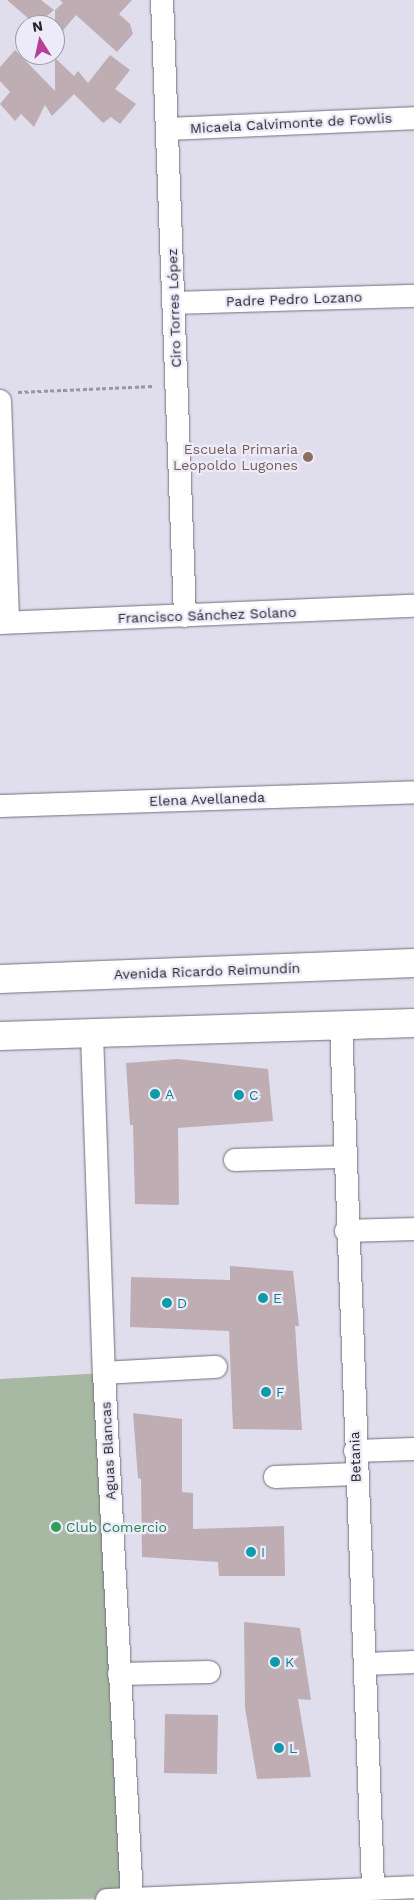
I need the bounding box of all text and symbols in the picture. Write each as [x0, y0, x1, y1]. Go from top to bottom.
north arrow [15, 15, 65, 65]
text: N [31, 17, 44, 35]
street label: Micaela Calvimonte de Fowlis [189, 109, 393, 137]
street label: Ciro Torres López [164, 248, 184, 368]
street label: Padre Pedro Lozano [226, 288, 362, 310]
place label: Escuela Primaria Leopoldo Lugones [173, 441, 298, 474]
marker: Escuela Primaria Leopoldo Lugones [302, 451, 314, 463]
street label: Francisco Sánchez Solano [117, 603, 297, 627]
street label: Elena Avellaneda [148, 789, 266, 809]
street label: Avenida Ricardo Reimundín [113, 959, 301, 983]
place label: A [165, 1086, 174, 1102]
place label: C [249, 1087, 259, 1103]
marker: A [149, 1088, 161, 1100]
marker: C [233, 1089, 245, 1101]
place label: E [273, 1290, 282, 1306]
marker: E [257, 1292, 269, 1304]
place label: D [177, 1295, 187, 1311]
marker: D [161, 1297, 173, 1309]
place label: F [276, 1384, 285, 1400]
marker: F [260, 1386, 272, 1398]
street label: Aguas Blancas [97, 1401, 119, 1501]
street label: Betania [346, 1431, 364, 1483]
place label: Club Comercio [66, 1519, 167, 1535]
marker: Club Comercio [50, 1521, 62, 1533]
place label: I [261, 1544, 265, 1560]
marker: I [245, 1546, 257, 1558]
place label: K [285, 1654, 294, 1670]
marker: K [269, 1656, 281, 1668]
place label: L [289, 1740, 297, 1756]
marker: L [273, 1742, 285, 1754]

